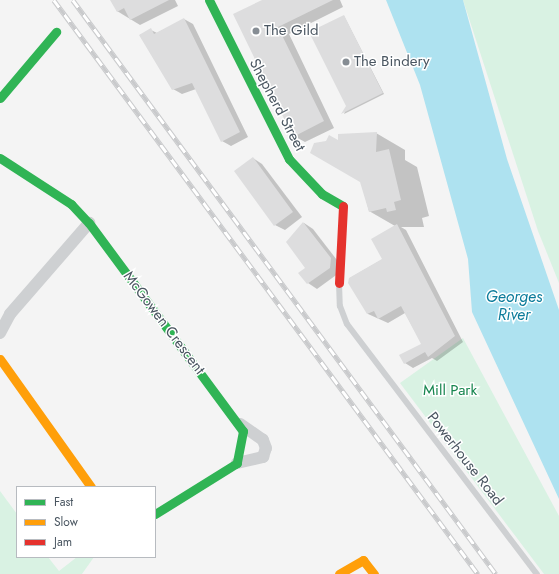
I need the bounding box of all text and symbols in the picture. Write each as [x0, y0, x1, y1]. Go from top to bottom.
place label: The Gild [264, 22, 319, 40]
marker: The Gild [251, 26, 261, 36]
place label: The Bindery [354, 53, 430, 71]
street label: Shepherd Street [245, 56, 309, 154]
marker: The Bindery [341, 57, 351, 67]
street label: McGowen Crescent [119, 268, 209, 378]
water label: Georges River [486, 287, 542, 325]
park label: Mill Park [423, 382, 477, 400]
street label: Powerhouse Road [423, 409, 507, 509]
legend [16, 486, 156, 558]
text: Fast [54, 493, 73, 511]
text: Slow [54, 513, 78, 531]
text: Jam [54, 533, 72, 551]

